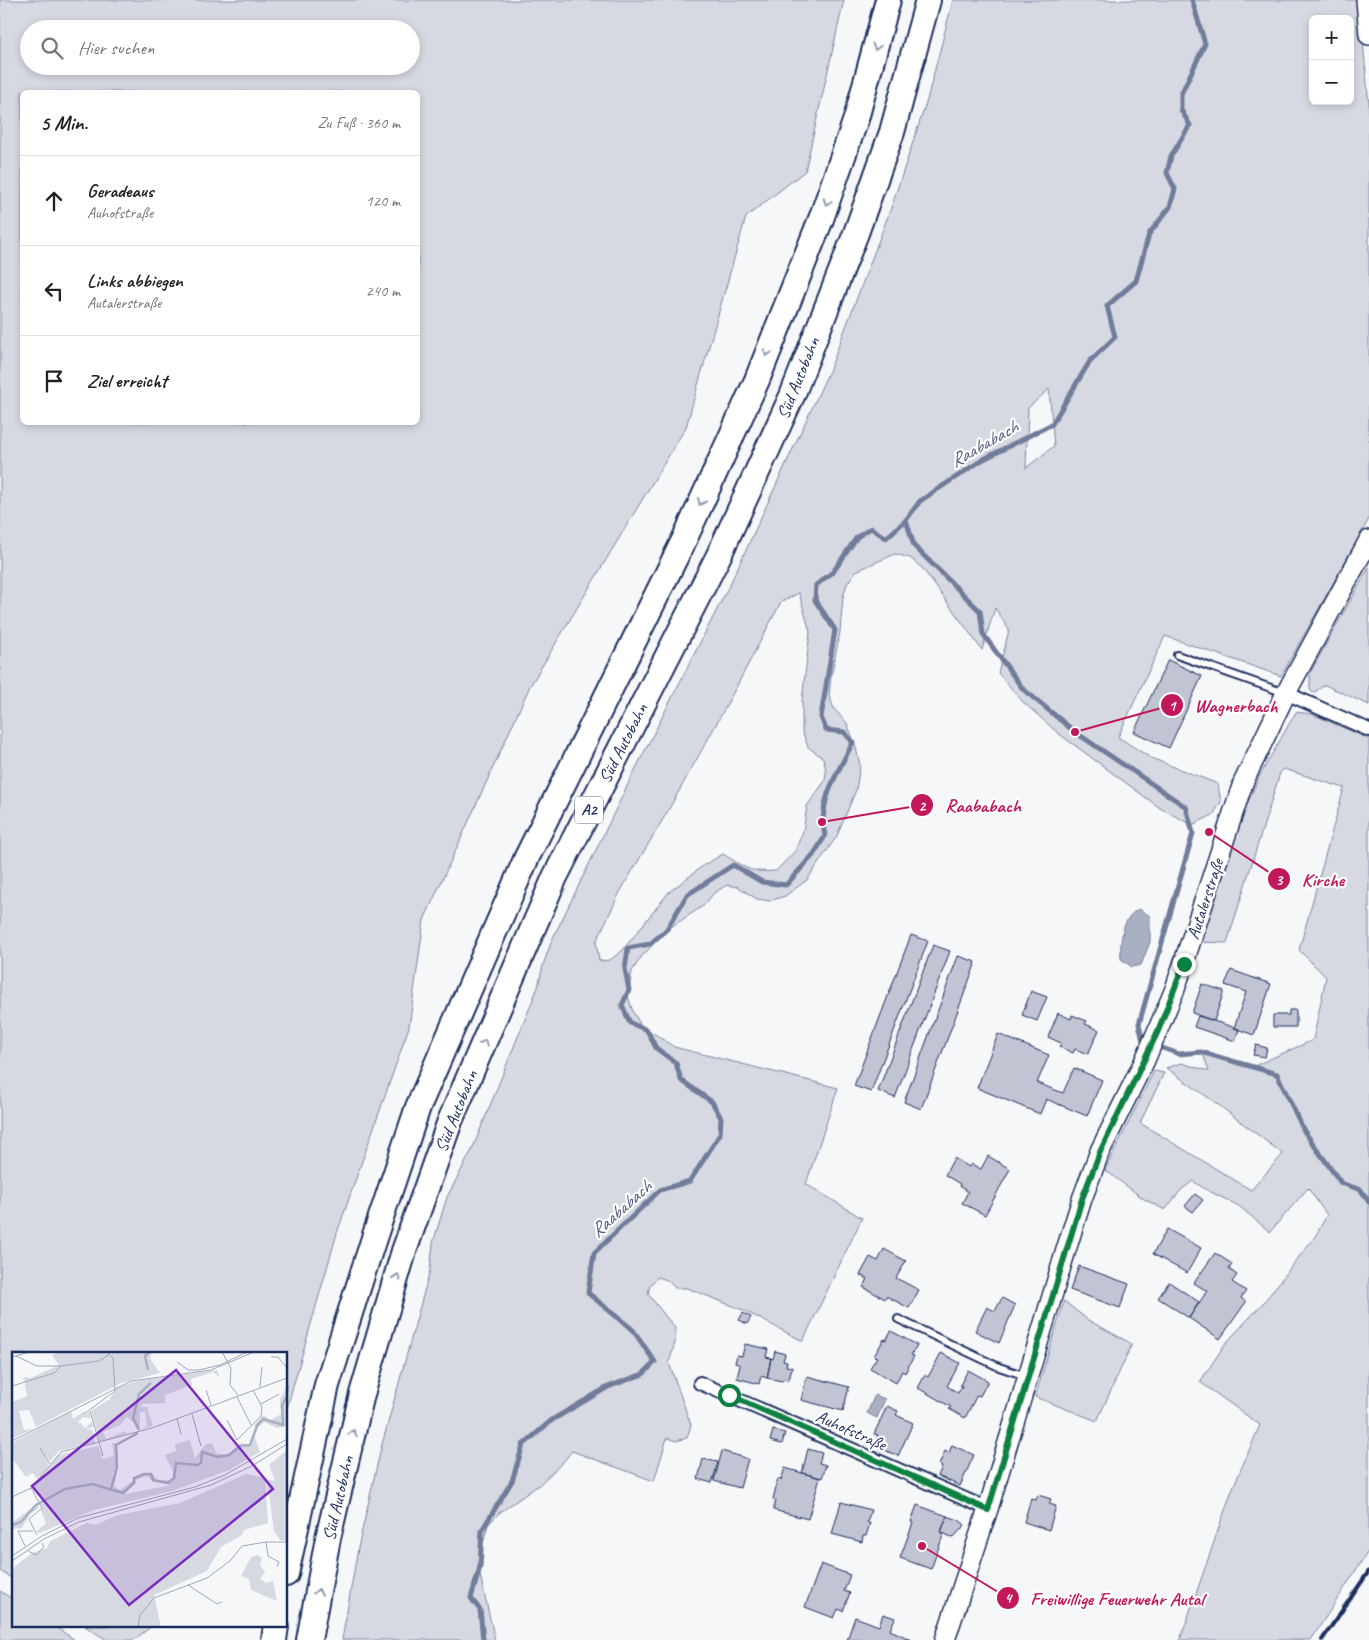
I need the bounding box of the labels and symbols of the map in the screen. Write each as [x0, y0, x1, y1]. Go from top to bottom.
one-way arrow [871, 43, 881, 51]
one-way arrow [823, 197, 833, 206]
street label: Süd Autobahn [772, 333, 825, 422]
one-way arrow [763, 348, 774, 357]
water label: Raababach [946, 414, 1024, 473]
one-way arrow [697, 497, 708, 506]
callout: Wagnerbach [1160, 688, 1288, 722]
text: Wagnerbach [1194, 694, 1279, 718]
text: 1 [1169, 697, 1178, 716]
street label: Süd Autobahn [594, 699, 653, 786]
callout: Raababach [910, 788, 1031, 822]
text: Raababach [945, 794, 1022, 818]
road number: A2 [575, 796, 603, 824]
text: 2 [919, 797, 927, 816]
street label: Autalerstraße [1182, 855, 1229, 942]
callout: Kirche [1267, 862, 1354, 896]
text: Kirche [1302, 868, 1346, 892]
text: 3 [1276, 871, 1284, 890]
route end [1173, 953, 1196, 976]
one-way arrow [477, 1039, 488, 1048]
street label: Süd Autobahn [430, 1066, 483, 1155]
water label: Raababach [585, 1174, 658, 1243]
one-way arrow [391, 1273, 401, 1282]
inset map [12, 1352, 288, 1628]
route start [718, 1384, 741, 1407]
street label: Auhofstraße [813, 1405, 891, 1456]
one-way arrow [347, 1429, 357, 1438]
street label: Süd Autobahn [318, 1453, 359, 1543]
callout: Freiwillige Feuerwehr Autal [996, 1581, 1214, 1615]
text: Freiwillige Feuerwehr Autal [1030, 1587, 1207, 1611]
one-way arrow [312, 1588, 323, 1597]
text: 4 [1005, 1589, 1014, 1608]

